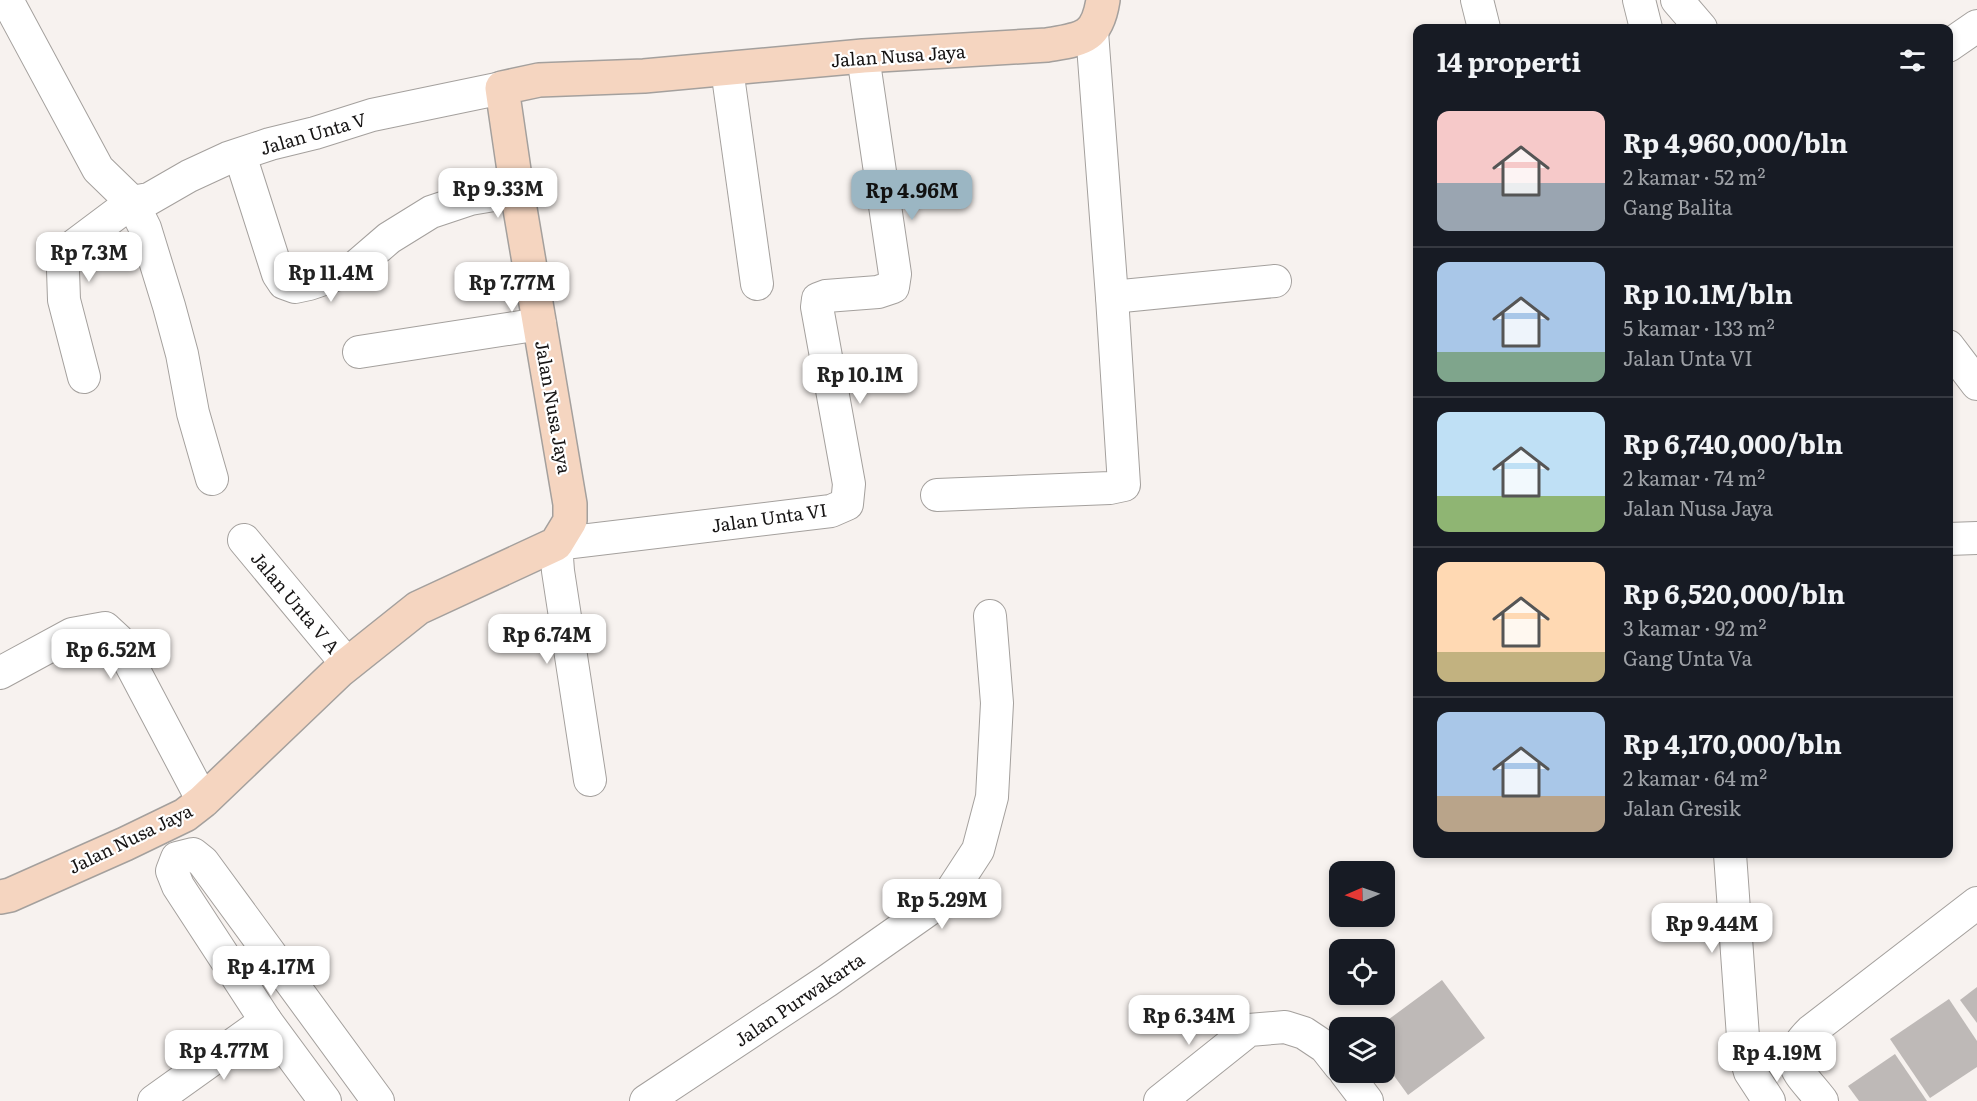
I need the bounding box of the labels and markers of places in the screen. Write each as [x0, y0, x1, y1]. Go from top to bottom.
pin: Rp 9.33M [436, 168, 560, 219]
pin: Rp 4.96M [850, 170, 974, 221]
pin: Rp 7.3M [34, 232, 144, 283]
pin: Rp 11.4M [269, 252, 393, 303]
pin: Rp 7.77M [450, 262, 574, 313]
pin: Rp 10.1M [798, 354, 922, 405]
pin: Rp 6.74M [485, 614, 609, 665]
pin: Rp 6.52M [49, 629, 173, 680]
pin: Rp 5.29M [880, 879, 1004, 930]
pin: Rp 9.44M [1650, 903, 1774, 954]
pin: Rp 4.17M [209, 946, 333, 997]
pin: Rp 6.34M [1127, 995, 1251, 1046]
pin: Rp 4.77M [162, 1030, 286, 1081]
pin: Rp 4.19M [1715, 1032, 1839, 1083]

